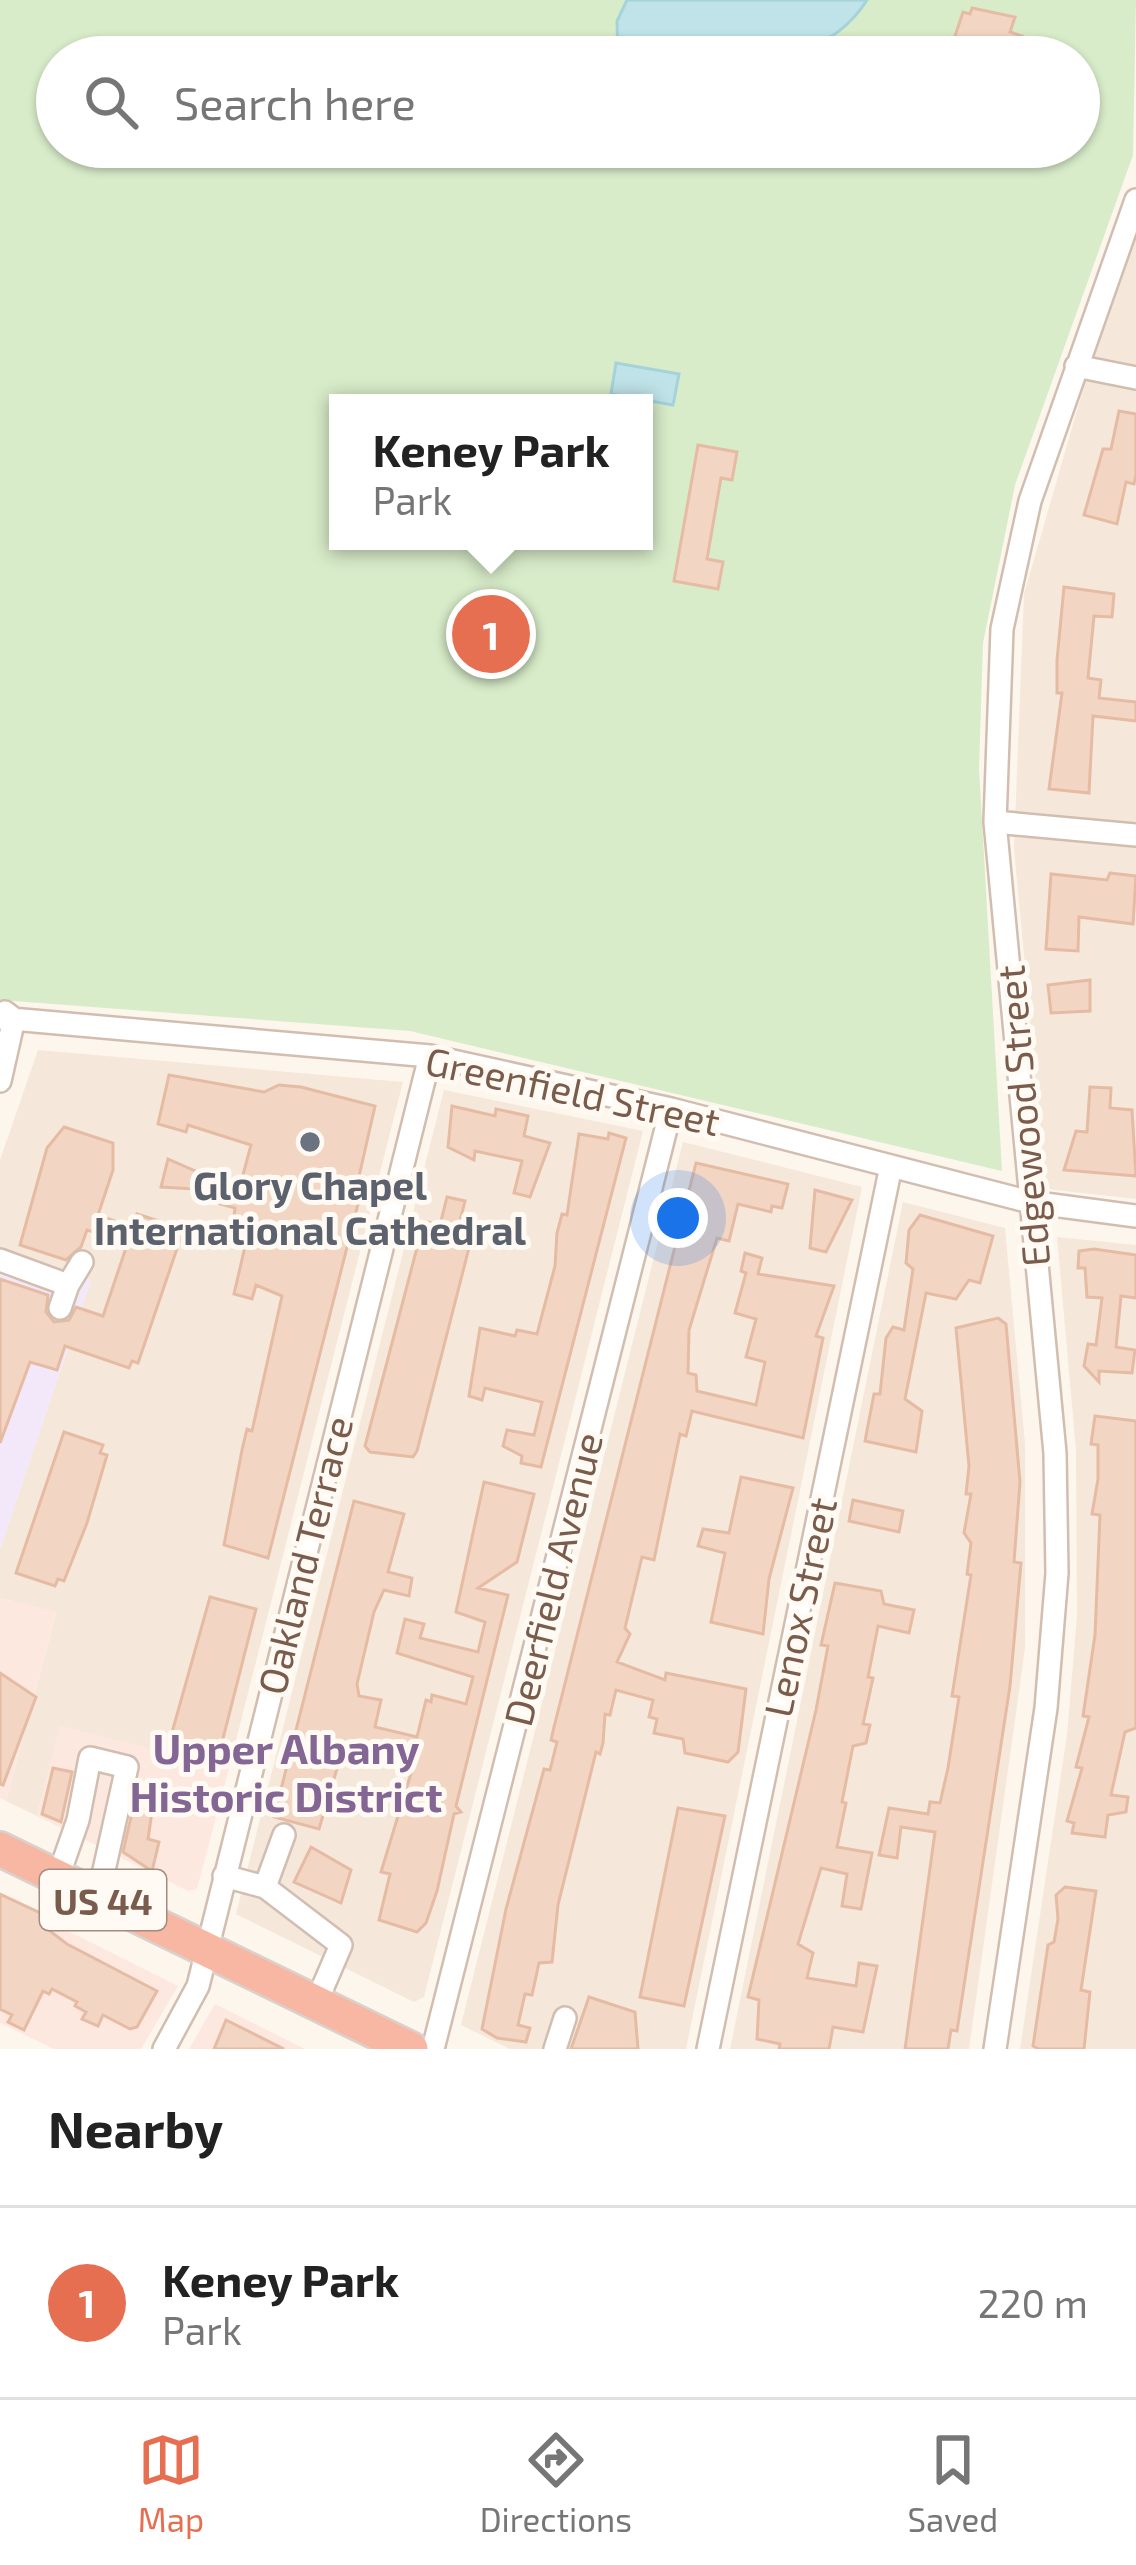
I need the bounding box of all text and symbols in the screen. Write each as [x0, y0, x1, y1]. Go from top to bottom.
search box [36, 36, 1100, 168]
icon: search [78, 69, 144, 135]
text: Search here [174, 75, 416, 129]
popup [329, 394, 653, 550]
text: Keney Park [372, 422, 610, 476]
text: Park [372, 476, 452, 523]
pin: 1 [452, 589, 530, 679]
street label: Edgewood Street [985, 963, 1059, 1269]
street label: Greenfield Street [422, 1036, 724, 1144]
marker: Glory Chapel International Cathedral [297, 1129, 323, 1155]
place label: Glory Chapel International Cathedral [94, 1161, 526, 1253]
your location [648, 1188, 708, 1248]
street label: Oakland Terrace [247, 1411, 361, 1699]
street label: Deerfield Avenue [493, 1428, 611, 1730]
street label: Lenox Street [753, 1493, 845, 1721]
district label: Upper Albany Historic District [130, 1722, 442, 1820]
road number: US 44 [40, 1870, 166, 1930]
text: Nearby [48, 2097, 223, 2158]
text: Keney Park [162, 2252, 399, 2306]
text: 1 [79, 2279, 95, 2326]
text: 220 m [978, 2279, 1088, 2326]
text: Park [162, 2306, 242, 2353]
tab: Map [138, 2427, 204, 2539]
tab: Directions [480, 2427, 632, 2539]
tab: Saved [908, 2427, 998, 2539]

